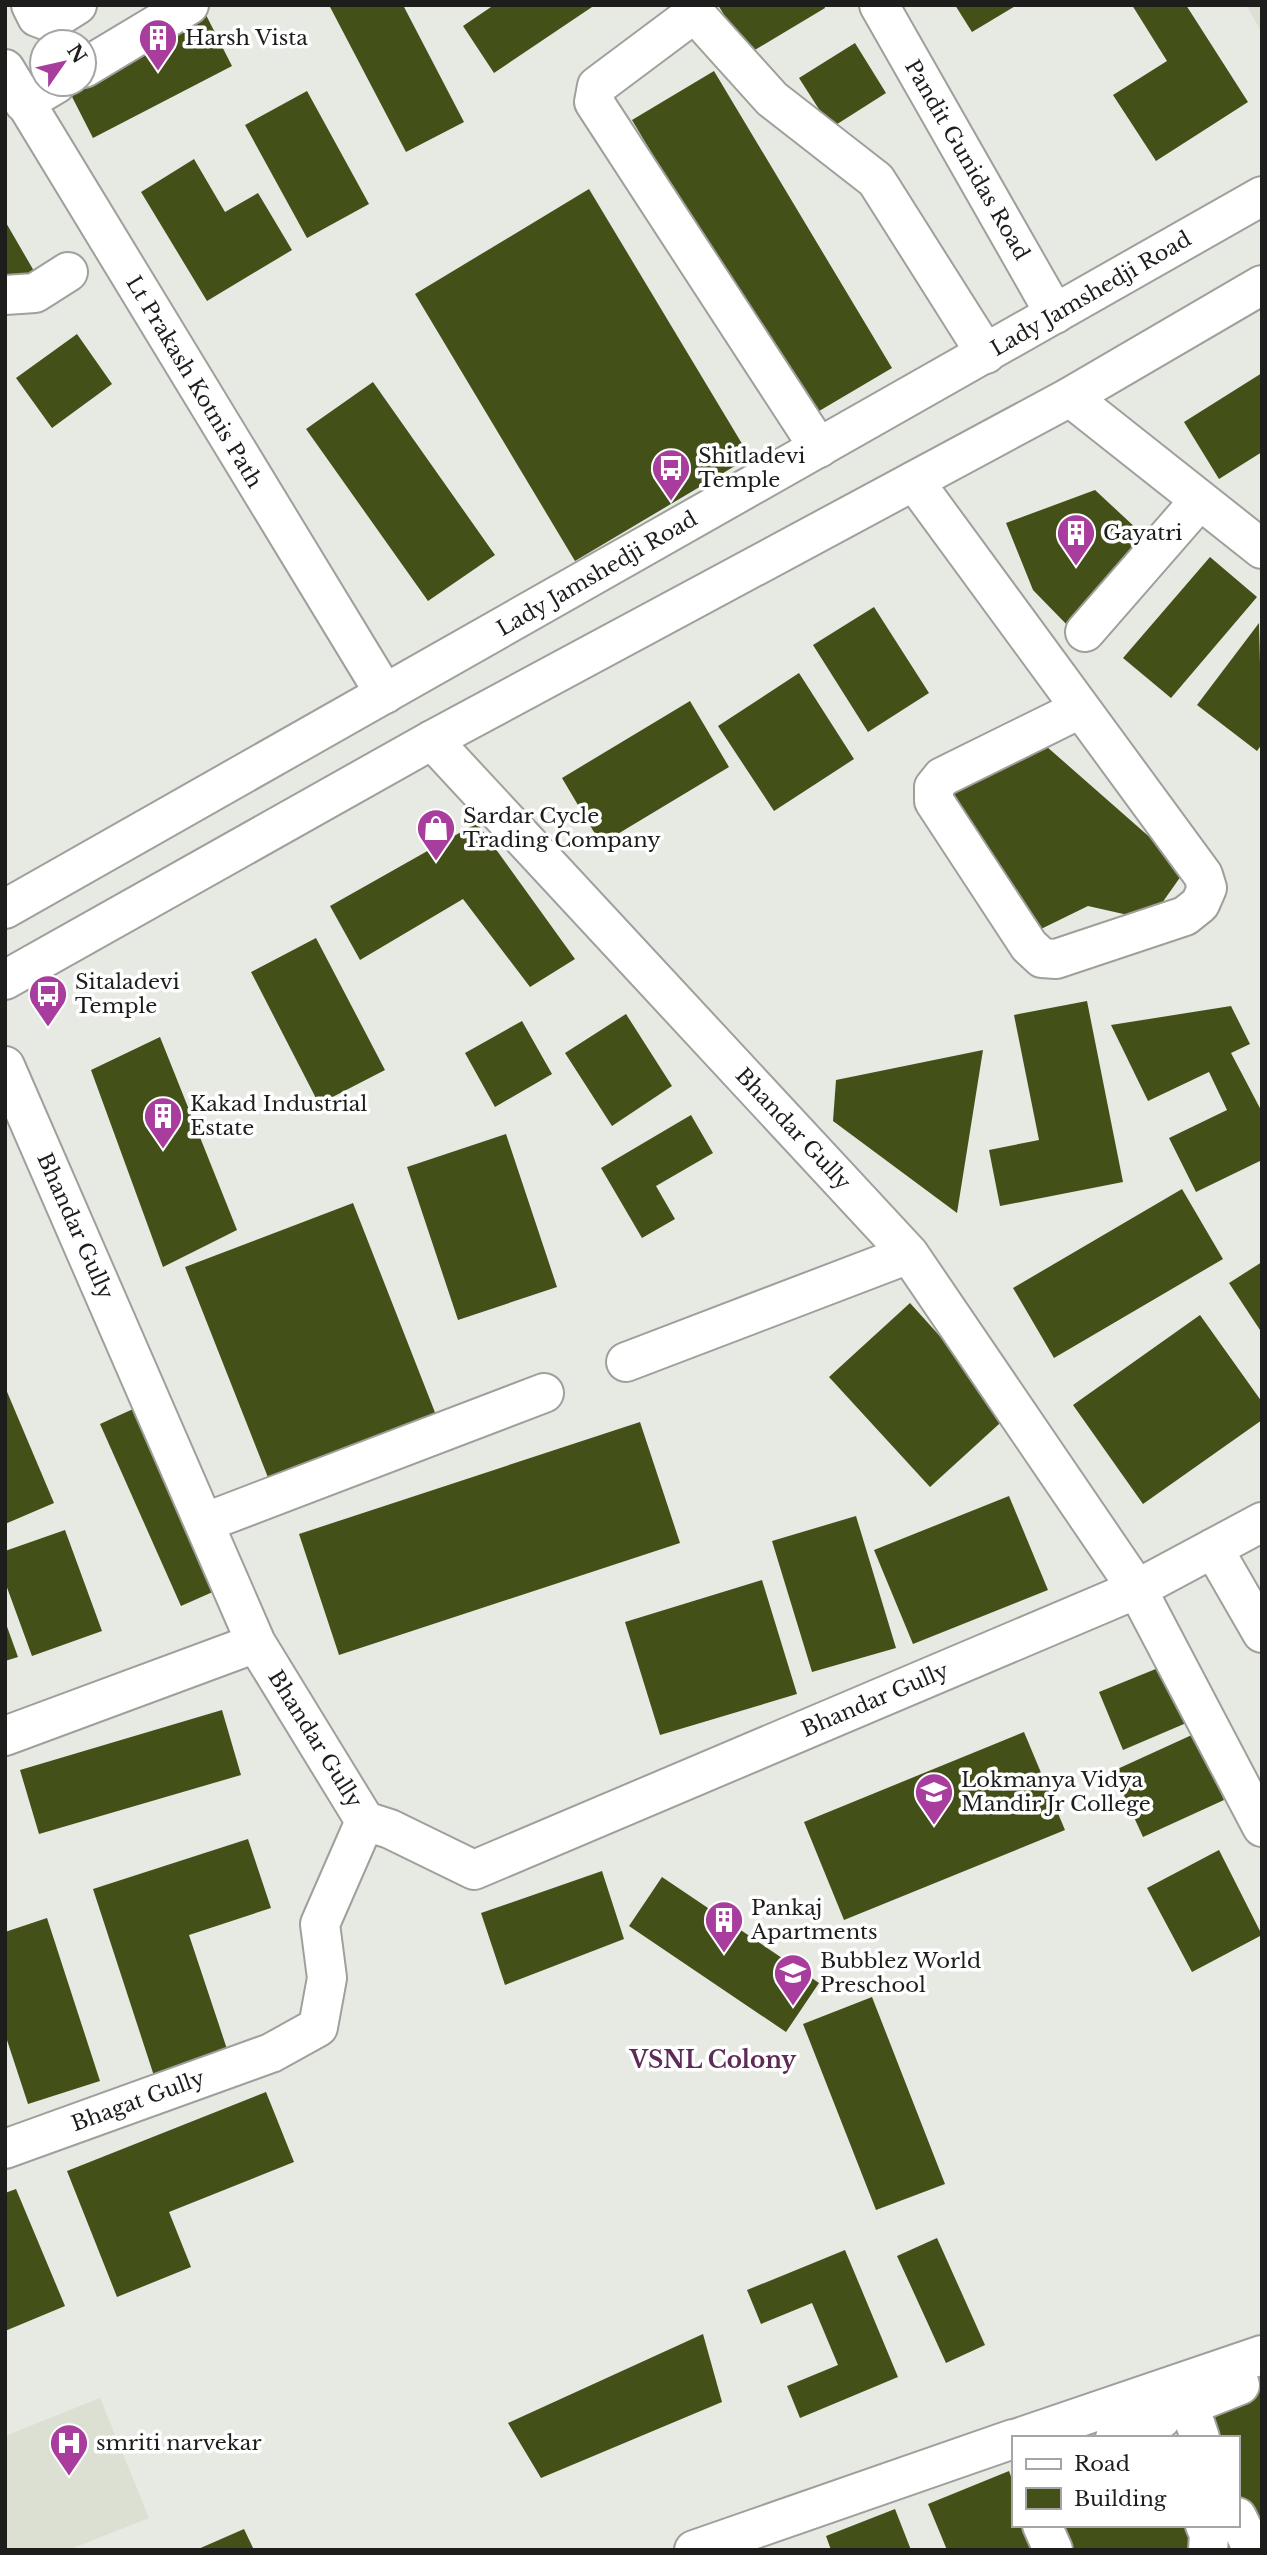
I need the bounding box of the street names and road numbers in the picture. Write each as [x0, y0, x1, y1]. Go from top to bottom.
street label: Pandit Gunidas Road [899, 55, 1035, 265]
street label: Lady Jamshedji Road [986, 226, 1196, 362]
street label: Lt Prakash Kotnis Path [120, 271, 268, 493]
street label: Lady Jamshedji Road [492, 506, 702, 642]
street label: Bhandar Gully [730, 1063, 857, 1196]
street label: Bhandar Gully [31, 1149, 119, 1304]
street label: Bhandar Gully [798, 1657, 953, 1743]
street label: Bhandar Gully [262, 1665, 368, 1813]
street label: Bhagat Gully [68, 2065, 209, 2137]

